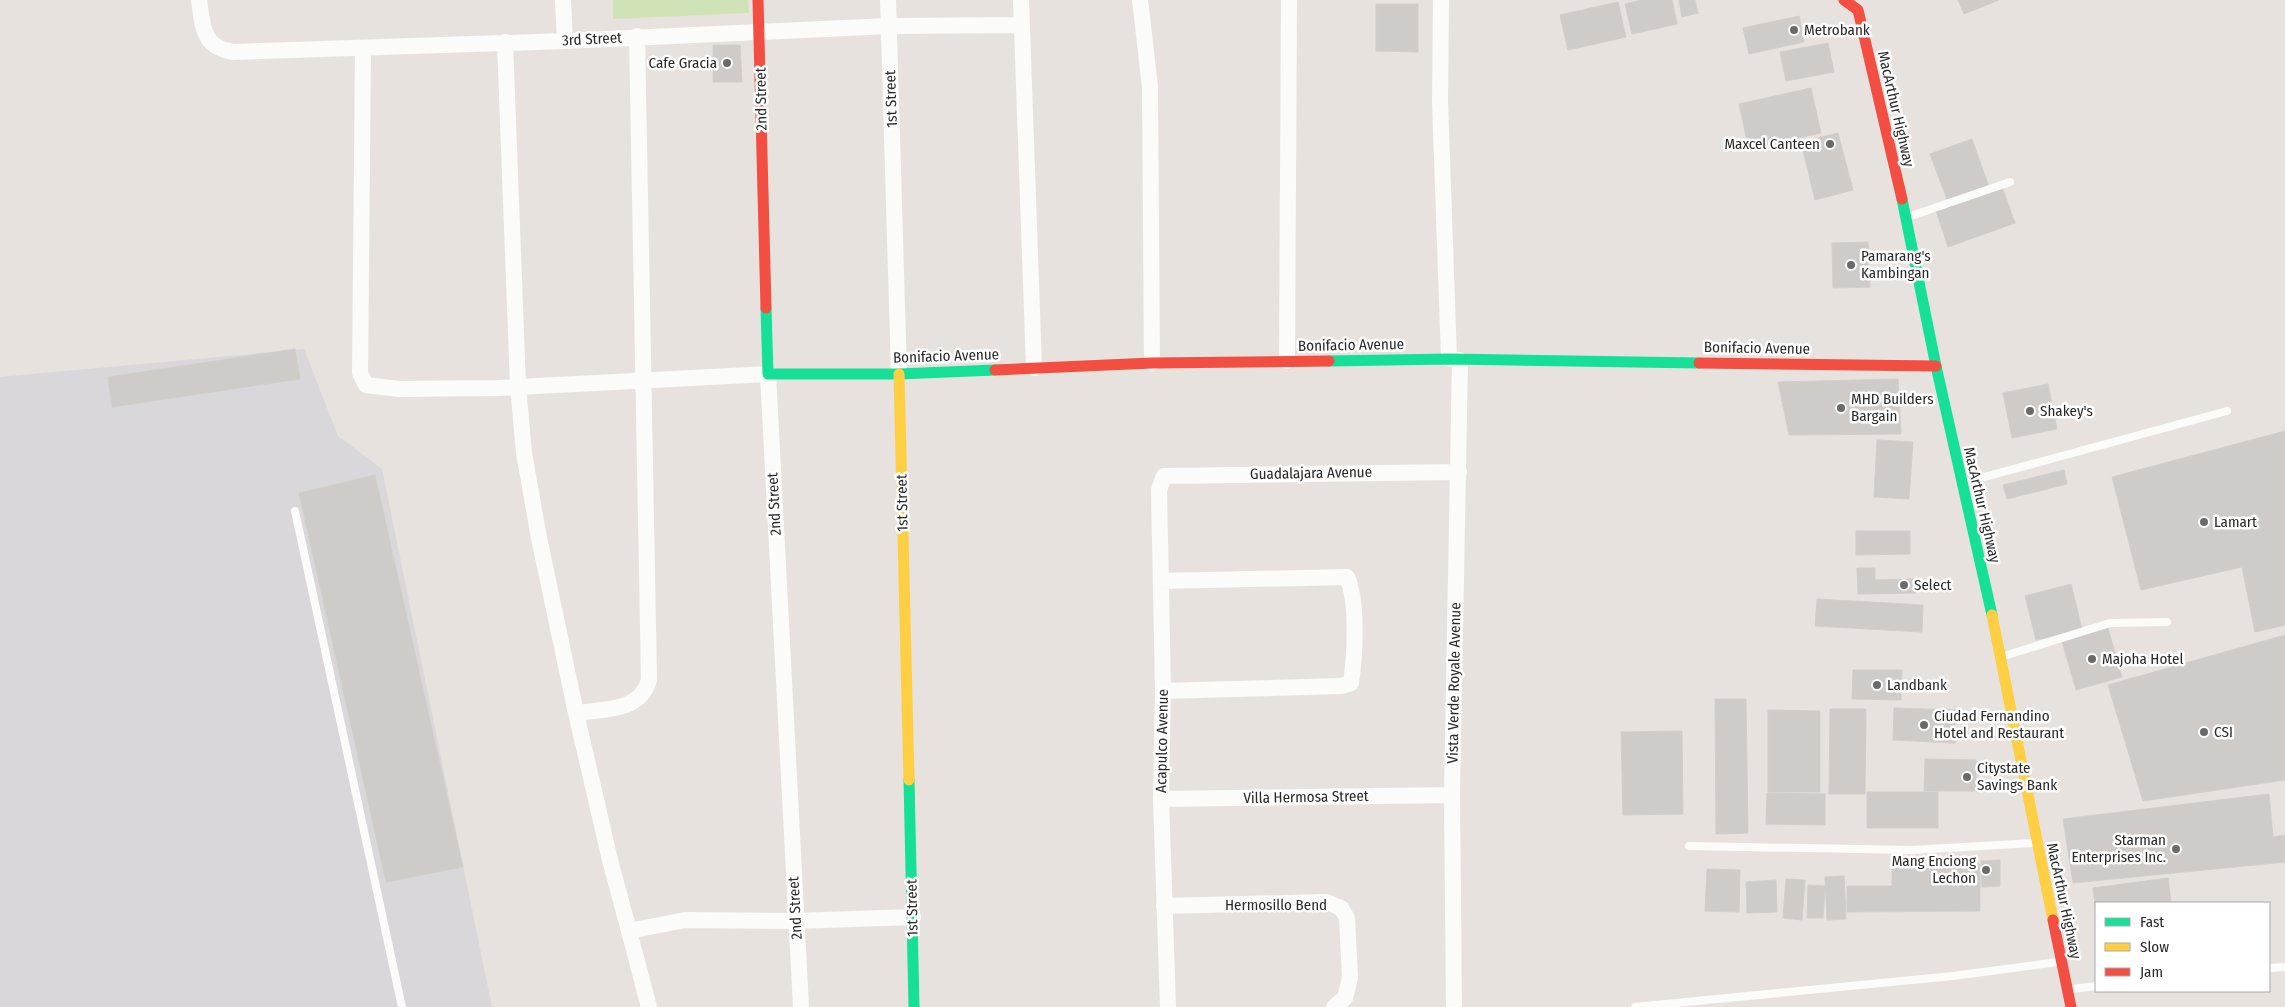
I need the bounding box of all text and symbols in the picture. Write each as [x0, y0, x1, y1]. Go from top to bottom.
place label: Metrobank [1804, 21, 1870, 39]
marker: Metrobank [1788, 24, 1800, 36]
street label: 3rd Street [562, 28, 623, 50]
street label: MacArthur Highway [1874, 49, 1918, 169]
place label: Cafe Gracia [649, 54, 717, 72]
marker: Cafe Gracia [721, 57, 733, 69]
street label: 2nd Street [751, 67, 771, 131]
street label: 1st Street [881, 70, 901, 128]
place label: Maxcel Canteen [1724, 135, 1820, 153]
marker: Maxcel Canteen [1824, 138, 1836, 150]
place label: Pamarang's Kambingan [1861, 247, 1931, 282]
marker: Pamarang's Kambingan [1845, 259, 1857, 271]
street label: Bonifacio Avenue [1298, 335, 1404, 355]
street label: Bonifacio Avenue [1704, 338, 1810, 358]
street label: Bonifacio Avenue [893, 345, 999, 367]
place label: MHD Builders Bargain [1851, 390, 1934, 425]
marker: MHD Builders Bargain [1835, 402, 1847, 414]
place label: Shakey's [2040, 402, 2093, 420]
marker: Shakey's [2024, 405, 2036, 417]
street label: MacArthur Highway [1960, 445, 2004, 565]
street label: Guadalajara Avenue [1250, 463, 1372, 483]
street label: 2nd Street [763, 472, 785, 536]
street label: 1st Street [892, 474, 912, 532]
place label: Lamart [2214, 513, 2257, 531]
marker: Lamart [2198, 516, 2210, 528]
place label: Select [1914, 576, 1952, 594]
marker: Select [1898, 579, 1910, 591]
street label: Vista Verde Royale Avenue [1444, 602, 1464, 764]
place label: Majoha Hotel [2102, 650, 2183, 668]
marker: Majoha Hotel [2086, 653, 2098, 665]
place label: Landbank [1887, 676, 1947, 694]
marker: Landbank [1871, 679, 1883, 691]
street label: Acapulco Avenue [1152, 689, 1172, 793]
place label: Ciudad Fernandino Hotel and Restaurant [1934, 707, 2064, 742]
marker: Ciudad Fernandino Hotel and Restaurant [1918, 719, 1930, 731]
place label: CSI [2214, 723, 2233, 741]
marker: CSI [2198, 726, 2210, 738]
place label: Citystate Savings Bank [1977, 759, 2057, 794]
marker: Citystate Savings Bank [1961, 771, 1973, 783]
street label: Villa Hermosa Street [1243, 787, 1369, 807]
place label: Starman Enterprises Inc. [2072, 831, 2166, 866]
street label: MacArthur Highway [2043, 841, 2085, 961]
marker: Starman Enterprises Inc. [2170, 843, 2182, 855]
place label: Mang Enciong Lechon [1892, 852, 1976, 887]
marker: Mang Enciong Lechon [1980, 864, 1992, 876]
street label: 2nd Street [784, 876, 806, 940]
street label: 1st Street [902, 879, 922, 937]
street label: Hermosillo Bend [1225, 896, 1327, 914]
legend [2095, 902, 2270, 992]
text: Fast [2140, 913, 2164, 931]
text: Slow [2140, 938, 2169, 956]
text: Jam [2140, 963, 2163, 981]

